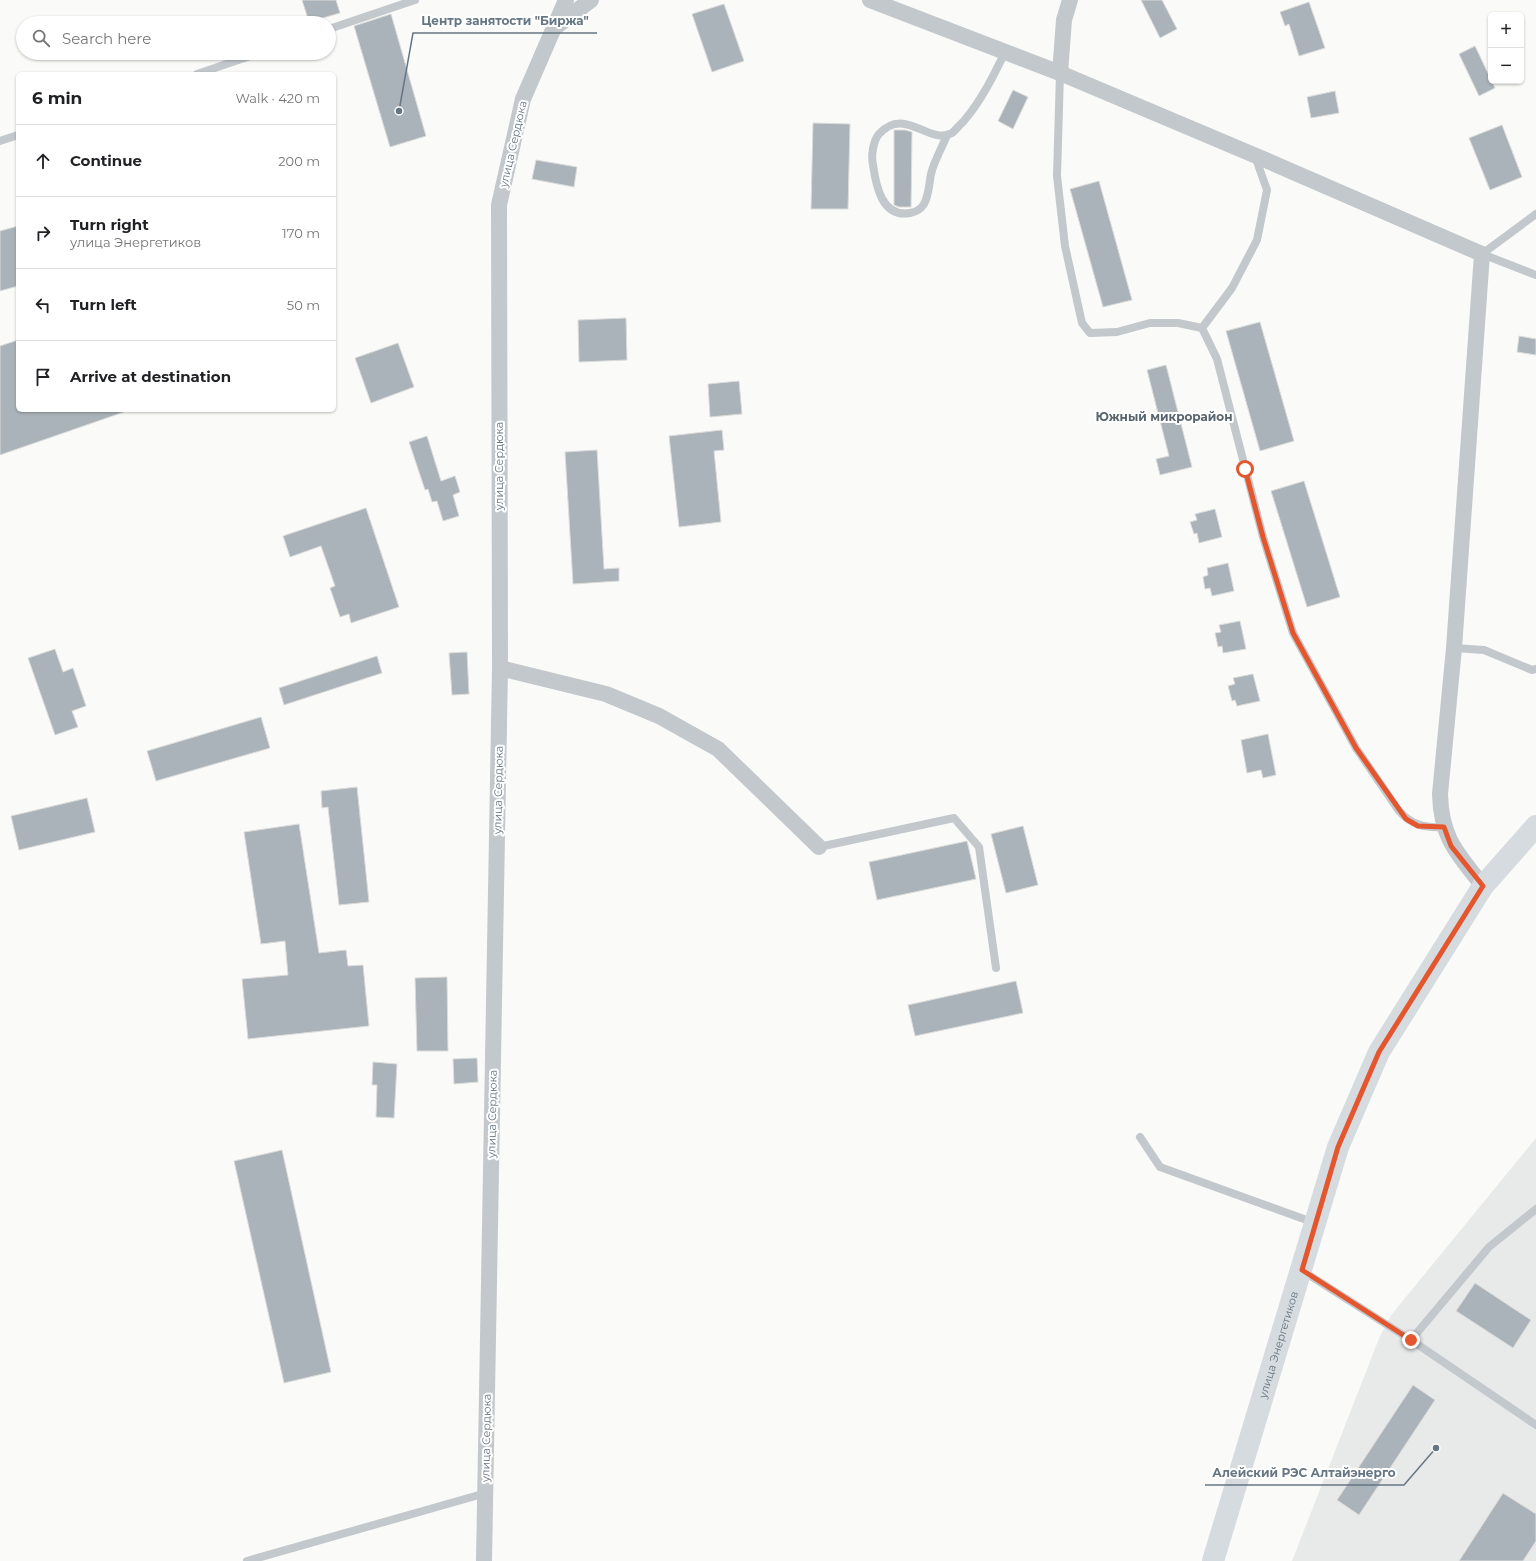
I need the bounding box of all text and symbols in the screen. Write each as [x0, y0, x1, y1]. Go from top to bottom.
callout: Центр занятости "Биржа" [413, 9, 597, 33]
map controls [1488, 12, 1524, 84]
button: + [1488, 12, 1524, 48]
text: Центр занятости "Биржа" [421, 13, 589, 28]
search box [16, 16, 336, 60]
icon: search [30, 27, 52, 49]
text: Search here [62, 29, 151, 48]
button: − [1488, 48, 1524, 84]
text: 6 min [32, 88, 82, 108]
text: Walk · 420 m [236, 90, 320, 106]
street label: улица Сердюка [496, 99, 530, 190]
icon: ahead [32, 150, 54, 172]
text: Continue [70, 151, 142, 170]
text: 200 m [278, 153, 320, 169]
text: Turn right [70, 215, 149, 234]
icon: right [32, 222, 54, 244]
text: 170 m [282, 225, 320, 241]
text: улица Энергетиков [70, 234, 201, 250]
icon: left [32, 294, 54, 316]
text: Turn left [70, 295, 137, 314]
text: 50 m [287, 297, 320, 313]
icon: arrive [32, 366, 54, 388]
text: Arrive at destination [70, 367, 231, 386]
district label: Южный микрорайон [1095, 409, 1233, 424]
street label: улица Сердюка [492, 422, 506, 511]
route start [1236, 460, 1254, 478]
street label: улица Сердюка [490, 746, 506, 835]
street label: улица Сердюка [484, 1070, 500, 1159]
street label: улица Энергетиков [1255, 1289, 1301, 1401]
route end [1402, 1331, 1420, 1349]
street label: улица Сердюка [478, 1394, 494, 1483]
callout: Алейский РЭС Алтайэнерго [1205, 1461, 1404, 1485]
text: Алейский РЭС Алтайэнерго [1212, 1465, 1396, 1480]

